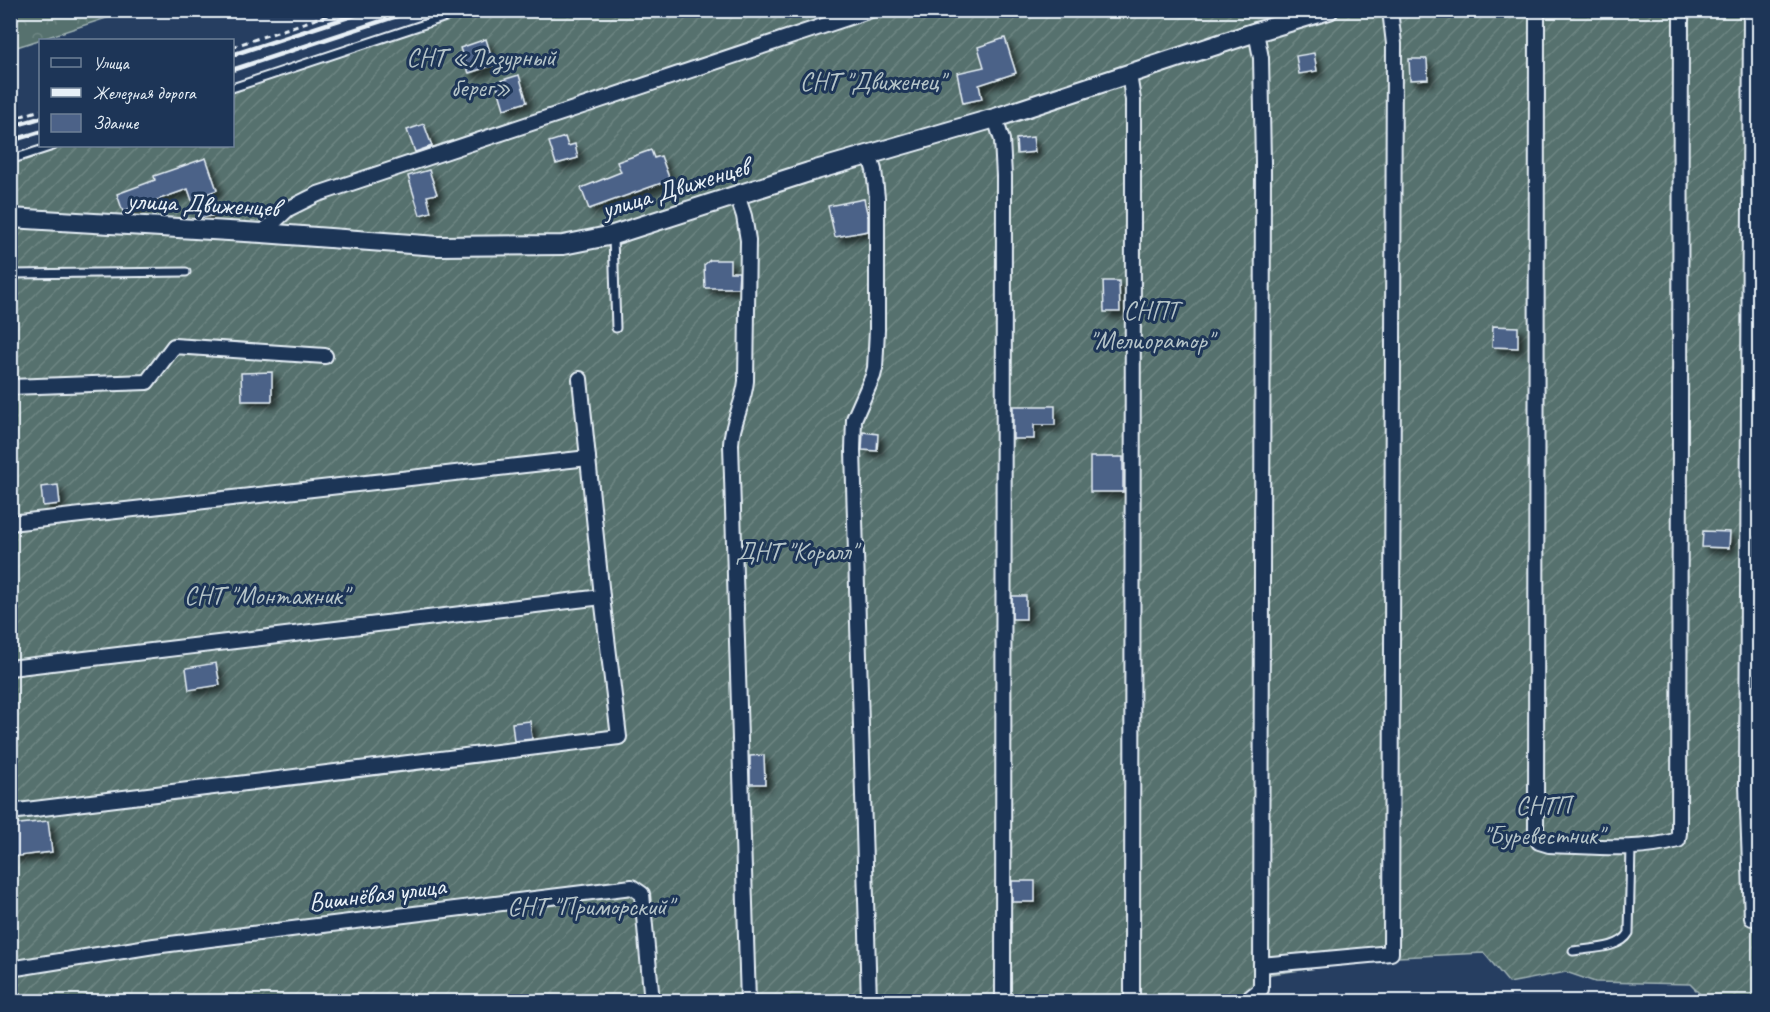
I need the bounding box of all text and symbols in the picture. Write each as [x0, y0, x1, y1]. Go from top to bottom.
legend [39, 39, 234, 147]
park label: СНТ «Лазурный берег» [406, 41, 558, 104]
text: Улица [93, 52, 130, 74]
park label: СНТ "Движенец" [800, 65, 949, 98]
text: Железная дорога [93, 82, 197, 105]
text: Здание [93, 112, 139, 134]
street label: улица Движенцев [596, 148, 758, 227]
street label: улица Движенцев [124, 183, 286, 225]
park label: СНПТ "Мелиоратор" [1089, 294, 1218, 357]
park label: ДНТ "Коралл" [735, 535, 861, 568]
park label: СНТ "Монтажник" [184, 579, 353, 612]
park label: СНТП "Буревестник" [1483, 789, 1608, 852]
street label: Вишнёвая улица [307, 869, 449, 919]
park label: СНТ "Приморский" [507, 890, 678, 923]

